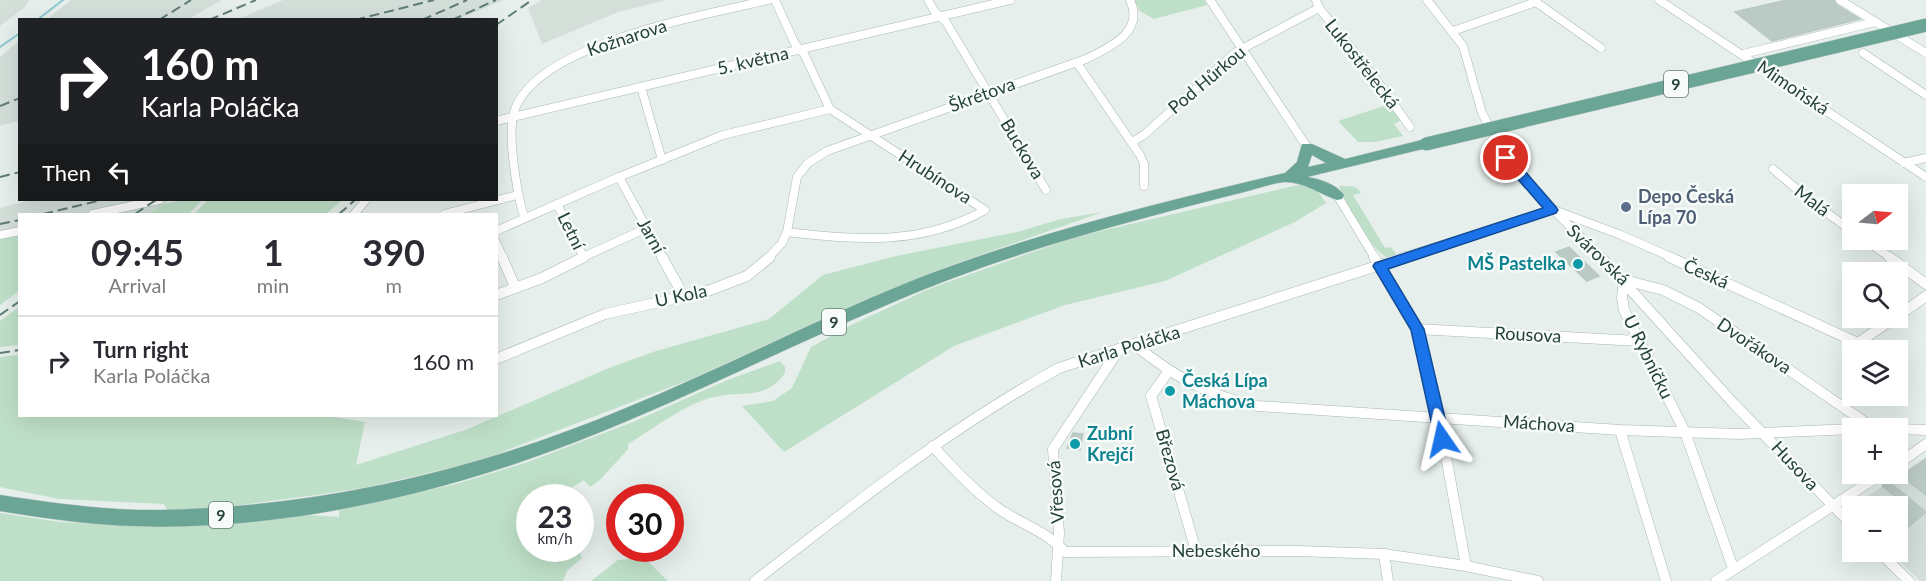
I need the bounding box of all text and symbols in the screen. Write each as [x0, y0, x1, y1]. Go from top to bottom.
street label: Kožnarova [584, 14, 669, 60]
street label: Lukostřelecká [1321, 14, 1405, 113]
text: 160 m [141, 39, 259, 89]
street label: 5. května [715, 41, 791, 79]
street label: Pod Hůrkou [1163, 41, 1250, 118]
icon: right [42, 42, 120, 120]
street label: Mimoňská [1753, 55, 1834, 119]
road number: 9 [1664, 71, 1688, 97]
street label: Škrétova [946, 72, 1018, 116]
text: Karla Poláčka [141, 90, 299, 123]
street label: Buckova [996, 114, 1049, 183]
pin [1480, 132, 1531, 183]
icon: arrive [1489, 141, 1522, 174]
street label: Hrubínova [895, 144, 976, 208]
icon: left [103, 156, 136, 189]
text: Then [42, 159, 91, 186]
street label: Malá [1791, 180, 1835, 221]
north arrow [1842, 184, 1908, 250]
map controls [1842, 184, 1908, 562]
place label: Depo Česká Lípa 70 [1638, 185, 1734, 228]
marker: Depo Česká Lípa 70 [1619, 200, 1633, 214]
street label: Letní [553, 208, 591, 253]
street label: Jarní [633, 214, 671, 258]
street label: Svárovská [1563, 219, 1635, 289]
text: 09:45 [91, 230, 184, 274]
text: 1 [263, 230, 284, 274]
text: 390 [362, 230, 425, 274]
place label: MŠ Pastelka [1467, 252, 1566, 274]
street label: Česká [1680, 253, 1732, 293]
marker: MŠ Pastelka [1571, 257, 1585, 271]
button: search [1842, 262, 1908, 328]
text: Arrival [109, 273, 166, 297]
text: min [257, 273, 289, 297]
text: m [385, 273, 402, 297]
street label: U Kola [653, 279, 709, 311]
road number: 9 [822, 309, 846, 335]
street label: U Rybníčku [1619, 311, 1679, 402]
street label: Dvořákova [1713, 312, 1796, 378]
street label: Karla Poláčka [1075, 320, 1182, 372]
street label: Rousova [1494, 321, 1562, 347]
text: Turn right [93, 336, 188, 363]
button: layers [1842, 340, 1908, 406]
icon: right [42, 345, 75, 378]
text: 160 m [412, 348, 474, 375]
text: Karla Poláčka [93, 363, 210, 387]
place label: Česká Lípa Máchova [1182, 369, 1268, 412]
marker: Česká Lípa Máchova [1163, 384, 1177, 398]
position arrow [1410, 407, 1474, 471]
street label: Máchova [1502, 410, 1576, 436]
button: + [1842, 418, 1908, 484]
place label: Zubní Krejčí [1087, 422, 1135, 465]
street label: Březová [1152, 426, 1190, 493]
street label: Husova [1767, 436, 1824, 495]
marker: Zubní Krejčí [1068, 437, 1082, 451]
street label: Vřesová [1042, 460, 1068, 524]
speed limit sign: 30 [606, 484, 684, 562]
button: − [1842, 496, 1908, 562]
text: 23 [538, 498, 572, 534]
road number: 9 [209, 502, 233, 528]
text: km/h [537, 529, 573, 547]
street label: Nebeského [1172, 539, 1260, 561]

